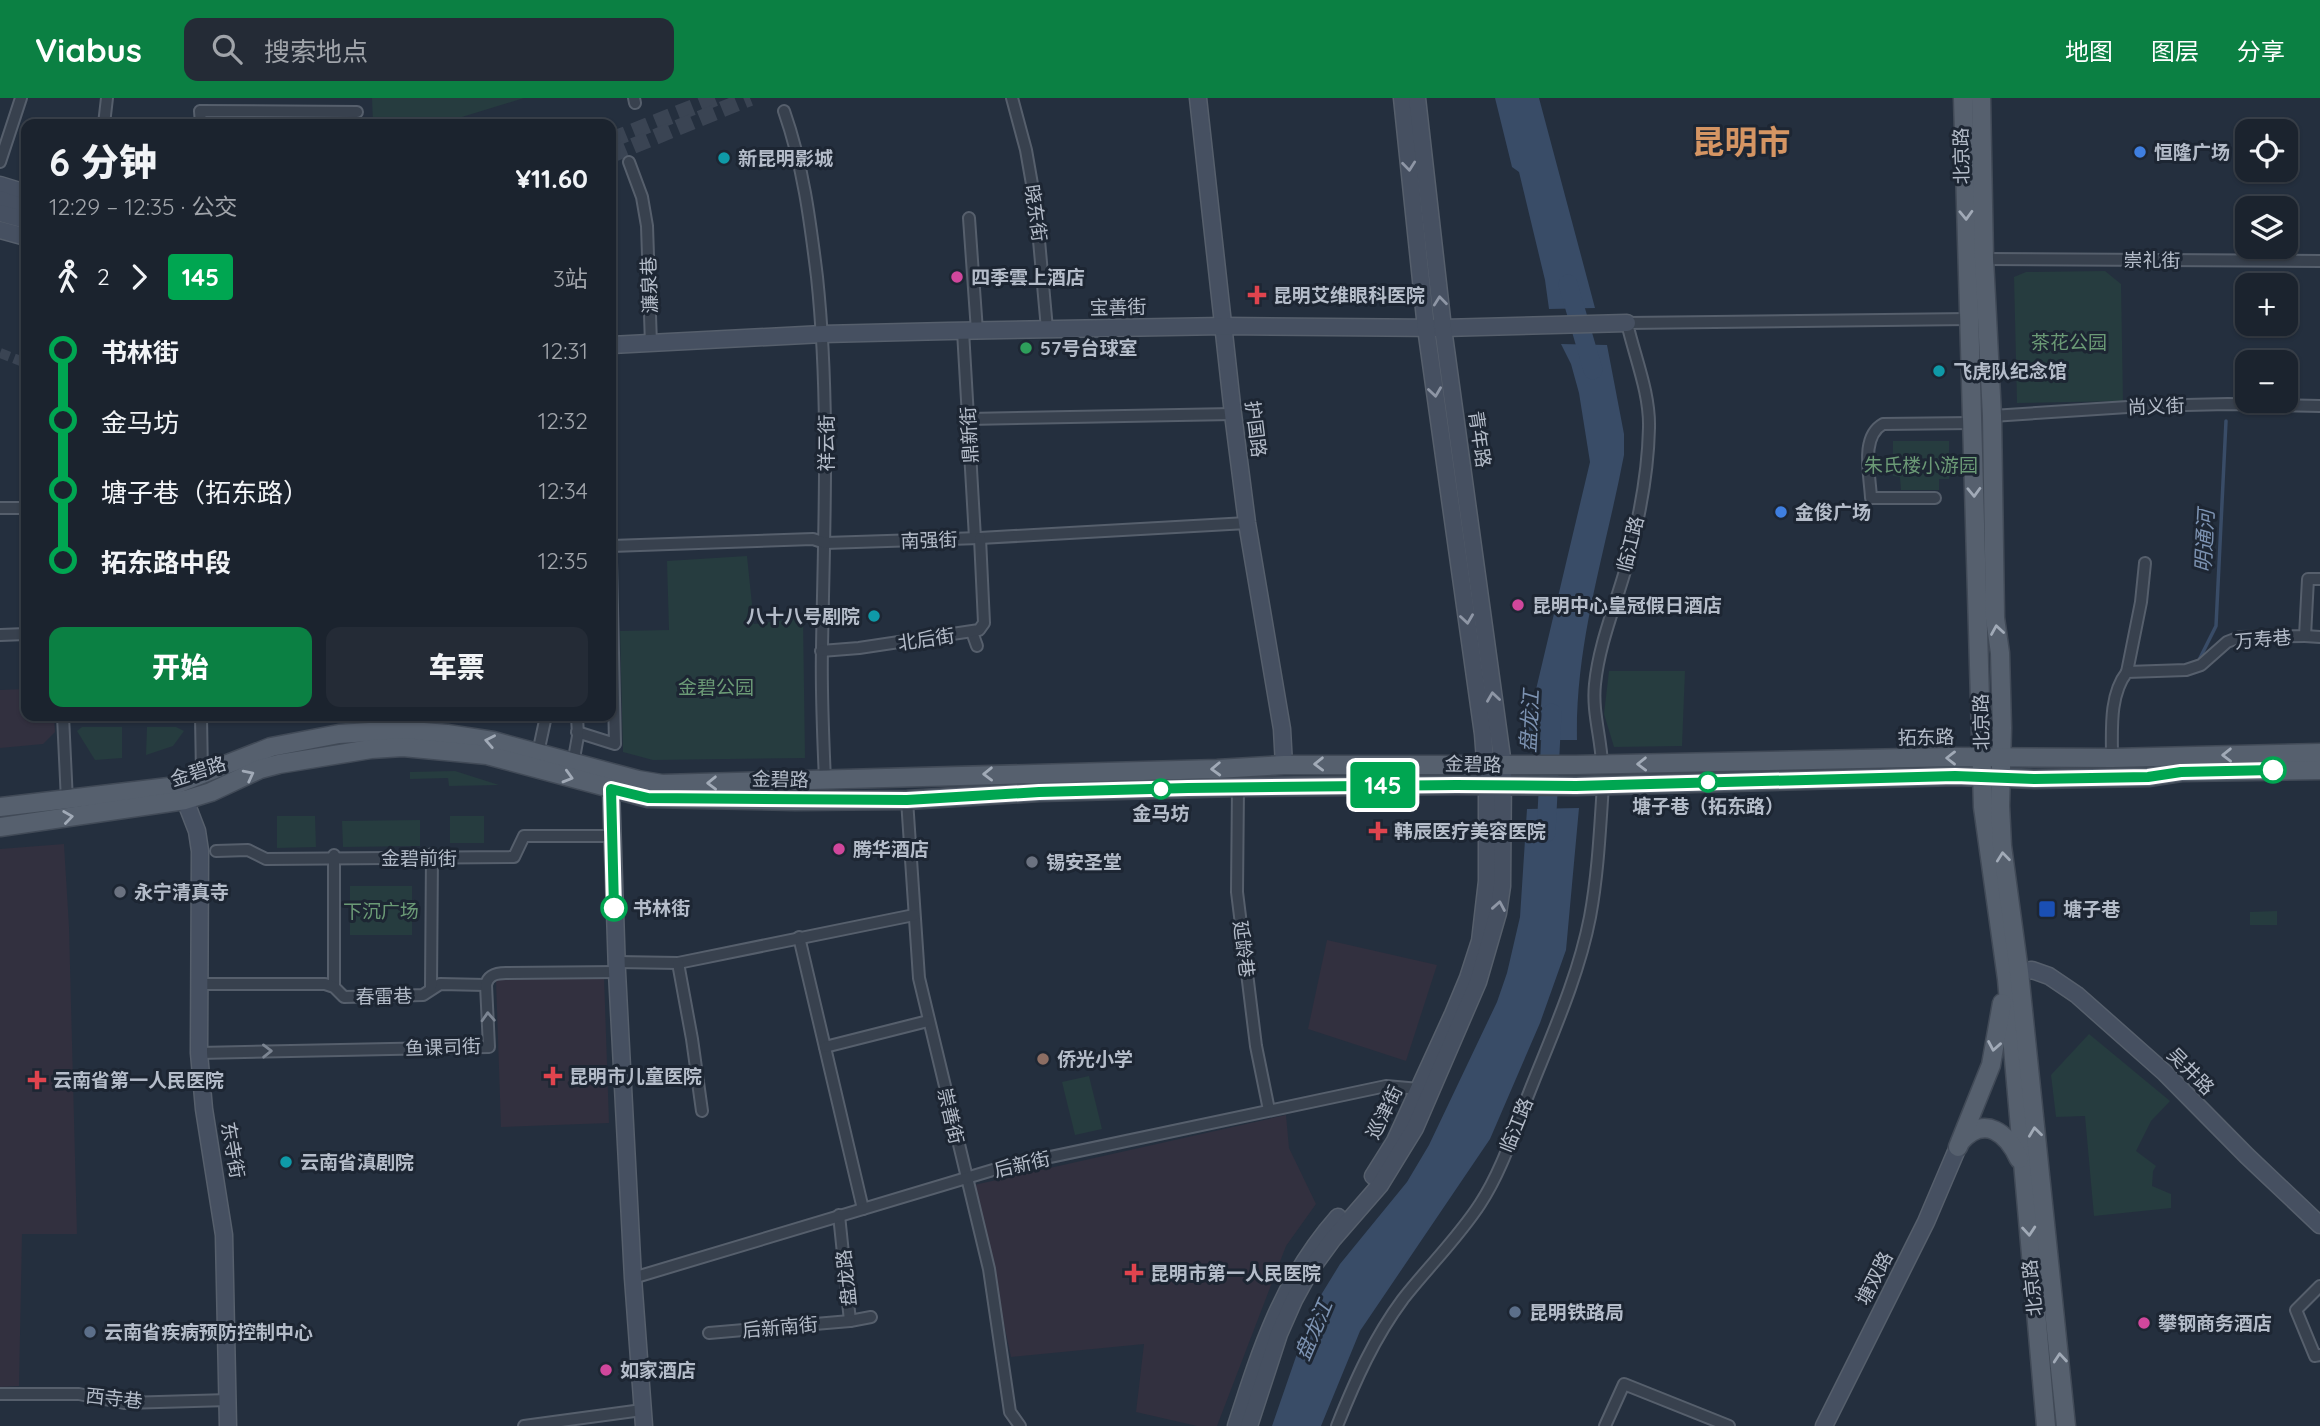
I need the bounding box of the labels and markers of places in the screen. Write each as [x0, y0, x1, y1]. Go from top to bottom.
place label: 恒隆广场 [2154, 140, 2230, 164]
marker: 恒隆广场 [2132, 144, 2148, 160]
place label: 新昆明影城 [738, 146, 833, 170]
marker: 新昆明影城 [716, 150, 732, 166]
place label: 四季雲上酒店 [971, 265, 1085, 289]
marker: 四季雲上酒店 [949, 269, 965, 285]
place label: 昆明艾维眼科医院 [1273, 283, 1425, 307]
marker: 昆明艾维眼科医院 [1247, 285, 1267, 305]
place label: 57号台球室 [1040, 336, 1137, 360]
marker: 57号台球室 [1018, 340, 1034, 356]
place label: 飞虎队纪念馆 [1953, 359, 2067, 383]
marker: 飞虎队纪念馆 [1931, 363, 1947, 379]
place label: 金俊广场 [1795, 500, 1871, 524]
marker: 金俊广场 [1773, 504, 1789, 520]
place label: 昆明中心皇冠假日酒店 [1532, 593, 1722, 617]
marker: 昆明中心皇冠假日酒店 [1510, 597, 1526, 613]
place label: 八十八号剧院 [746, 604, 860, 628]
marker: 八十八号剧院 [866, 608, 882, 624]
unlabelled marker [2260, 757, 2286, 783]
marker: 塘子巷（拓东路） [1698, 772, 1718, 792]
marker: 金马坊 [1151, 779, 1171, 799]
place label: 塘子巷（拓东路） [1632, 794, 1784, 818]
place label: 金马坊 [1132, 801, 1190, 825]
place label: 韩辰医疗美容医院 [1394, 819, 1546, 843]
marker: 韩辰医疗美容医院 [1368, 821, 1388, 841]
place label: 腾华酒店 [853, 837, 929, 861]
marker: 腾华酒店 [831, 841, 847, 857]
place label: 锡安圣堂 [1046, 850, 1122, 874]
marker: 锡安圣堂 [1024, 854, 1040, 870]
place label: 永宁清真寺 [134, 880, 229, 904]
marker: 永宁清真寺 [112, 884, 128, 900]
marker: 书林街 [601, 895, 627, 921]
place label: 书林街 [633, 896, 690, 920]
place label: 塘子巷 [2063, 897, 2121, 921]
marker: 塘子巷 [2037, 899, 2057, 919]
place label: 侨光小学 [1057, 1047, 1133, 1071]
marker: 侨光小学 [1035, 1051, 1051, 1067]
place label: 昆明市儿童医院 [569, 1064, 702, 1088]
marker: 昆明市儿童医院 [543, 1066, 563, 1086]
place label: 云南省第一人民医院 [53, 1068, 224, 1092]
marker: 云南省第一人民医院 [27, 1070, 47, 1090]
place label: 云南省滇剧院 [300, 1150, 414, 1174]
marker: 云南省滇剧院 [278, 1154, 294, 1170]
place label: 昆明市第一人民医院 [1150, 1261, 1321, 1285]
marker: 昆明市第一人民医院 [1124, 1263, 1144, 1283]
place label: 昆明铁路局 [1529, 1300, 1624, 1324]
marker: 昆明铁路局 [1507, 1304, 1523, 1320]
place label: 攀钢商务酒店 [2158, 1311, 2272, 1335]
marker: 攀钢商务酒店 [2136, 1315, 2152, 1331]
place label: 云南省疾病预防控制中心 [104, 1320, 313, 1344]
marker: 云南省疾病预防控制中心 [82, 1324, 98, 1340]
place label: 如家酒店 [620, 1358, 696, 1382]
marker: 如家酒店 [598, 1362, 614, 1378]

